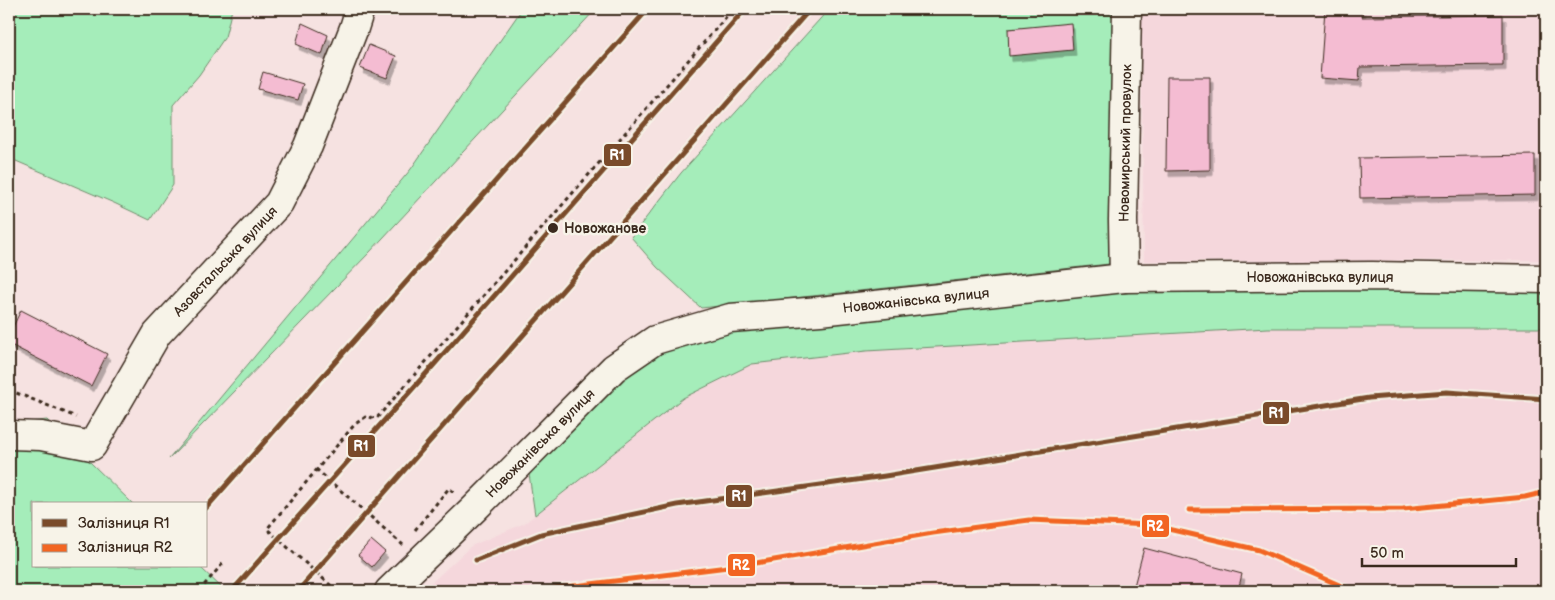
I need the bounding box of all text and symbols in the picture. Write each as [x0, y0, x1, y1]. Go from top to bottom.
street label: Новомирський провулок [1116, 63, 1135, 222]
line badge: R1 [603, 143, 632, 167]
text: R1 [609, 147, 625, 164]
street label: Азовстальська вулиця [169, 202, 281, 321]
place label: Новожанове [564, 220, 646, 237]
marker: Новожанове [546, 221, 560, 235]
street label: Новожанівська вулиця [1246, 269, 1394, 286]
street label: Новожанівська вулиця [842, 284, 990, 317]
street label: Новожанівська вулиця [482, 385, 599, 501]
line badge: R1 [1262, 401, 1290, 425]
text: R1 [1268, 405, 1284, 422]
line badge: R1 [347, 434, 376, 458]
text: R1 [353, 438, 369, 455]
line badge: R1 [725, 484, 753, 508]
text: R1 [731, 488, 747, 505]
legend [32, 502, 208, 568]
text: Залізниця R1 [78, 514, 170, 533]
line badge: R2 [1141, 514, 1170, 538]
text: R2 [1146, 518, 1165, 535]
scale bar [1362, 535, 1516, 567]
text: Залізниця R2 [78, 538, 173, 557]
text: 50 m [1370, 544, 1404, 563]
line badge: R2 [727, 553, 756, 577]
text: R2 [732, 557, 751, 574]

